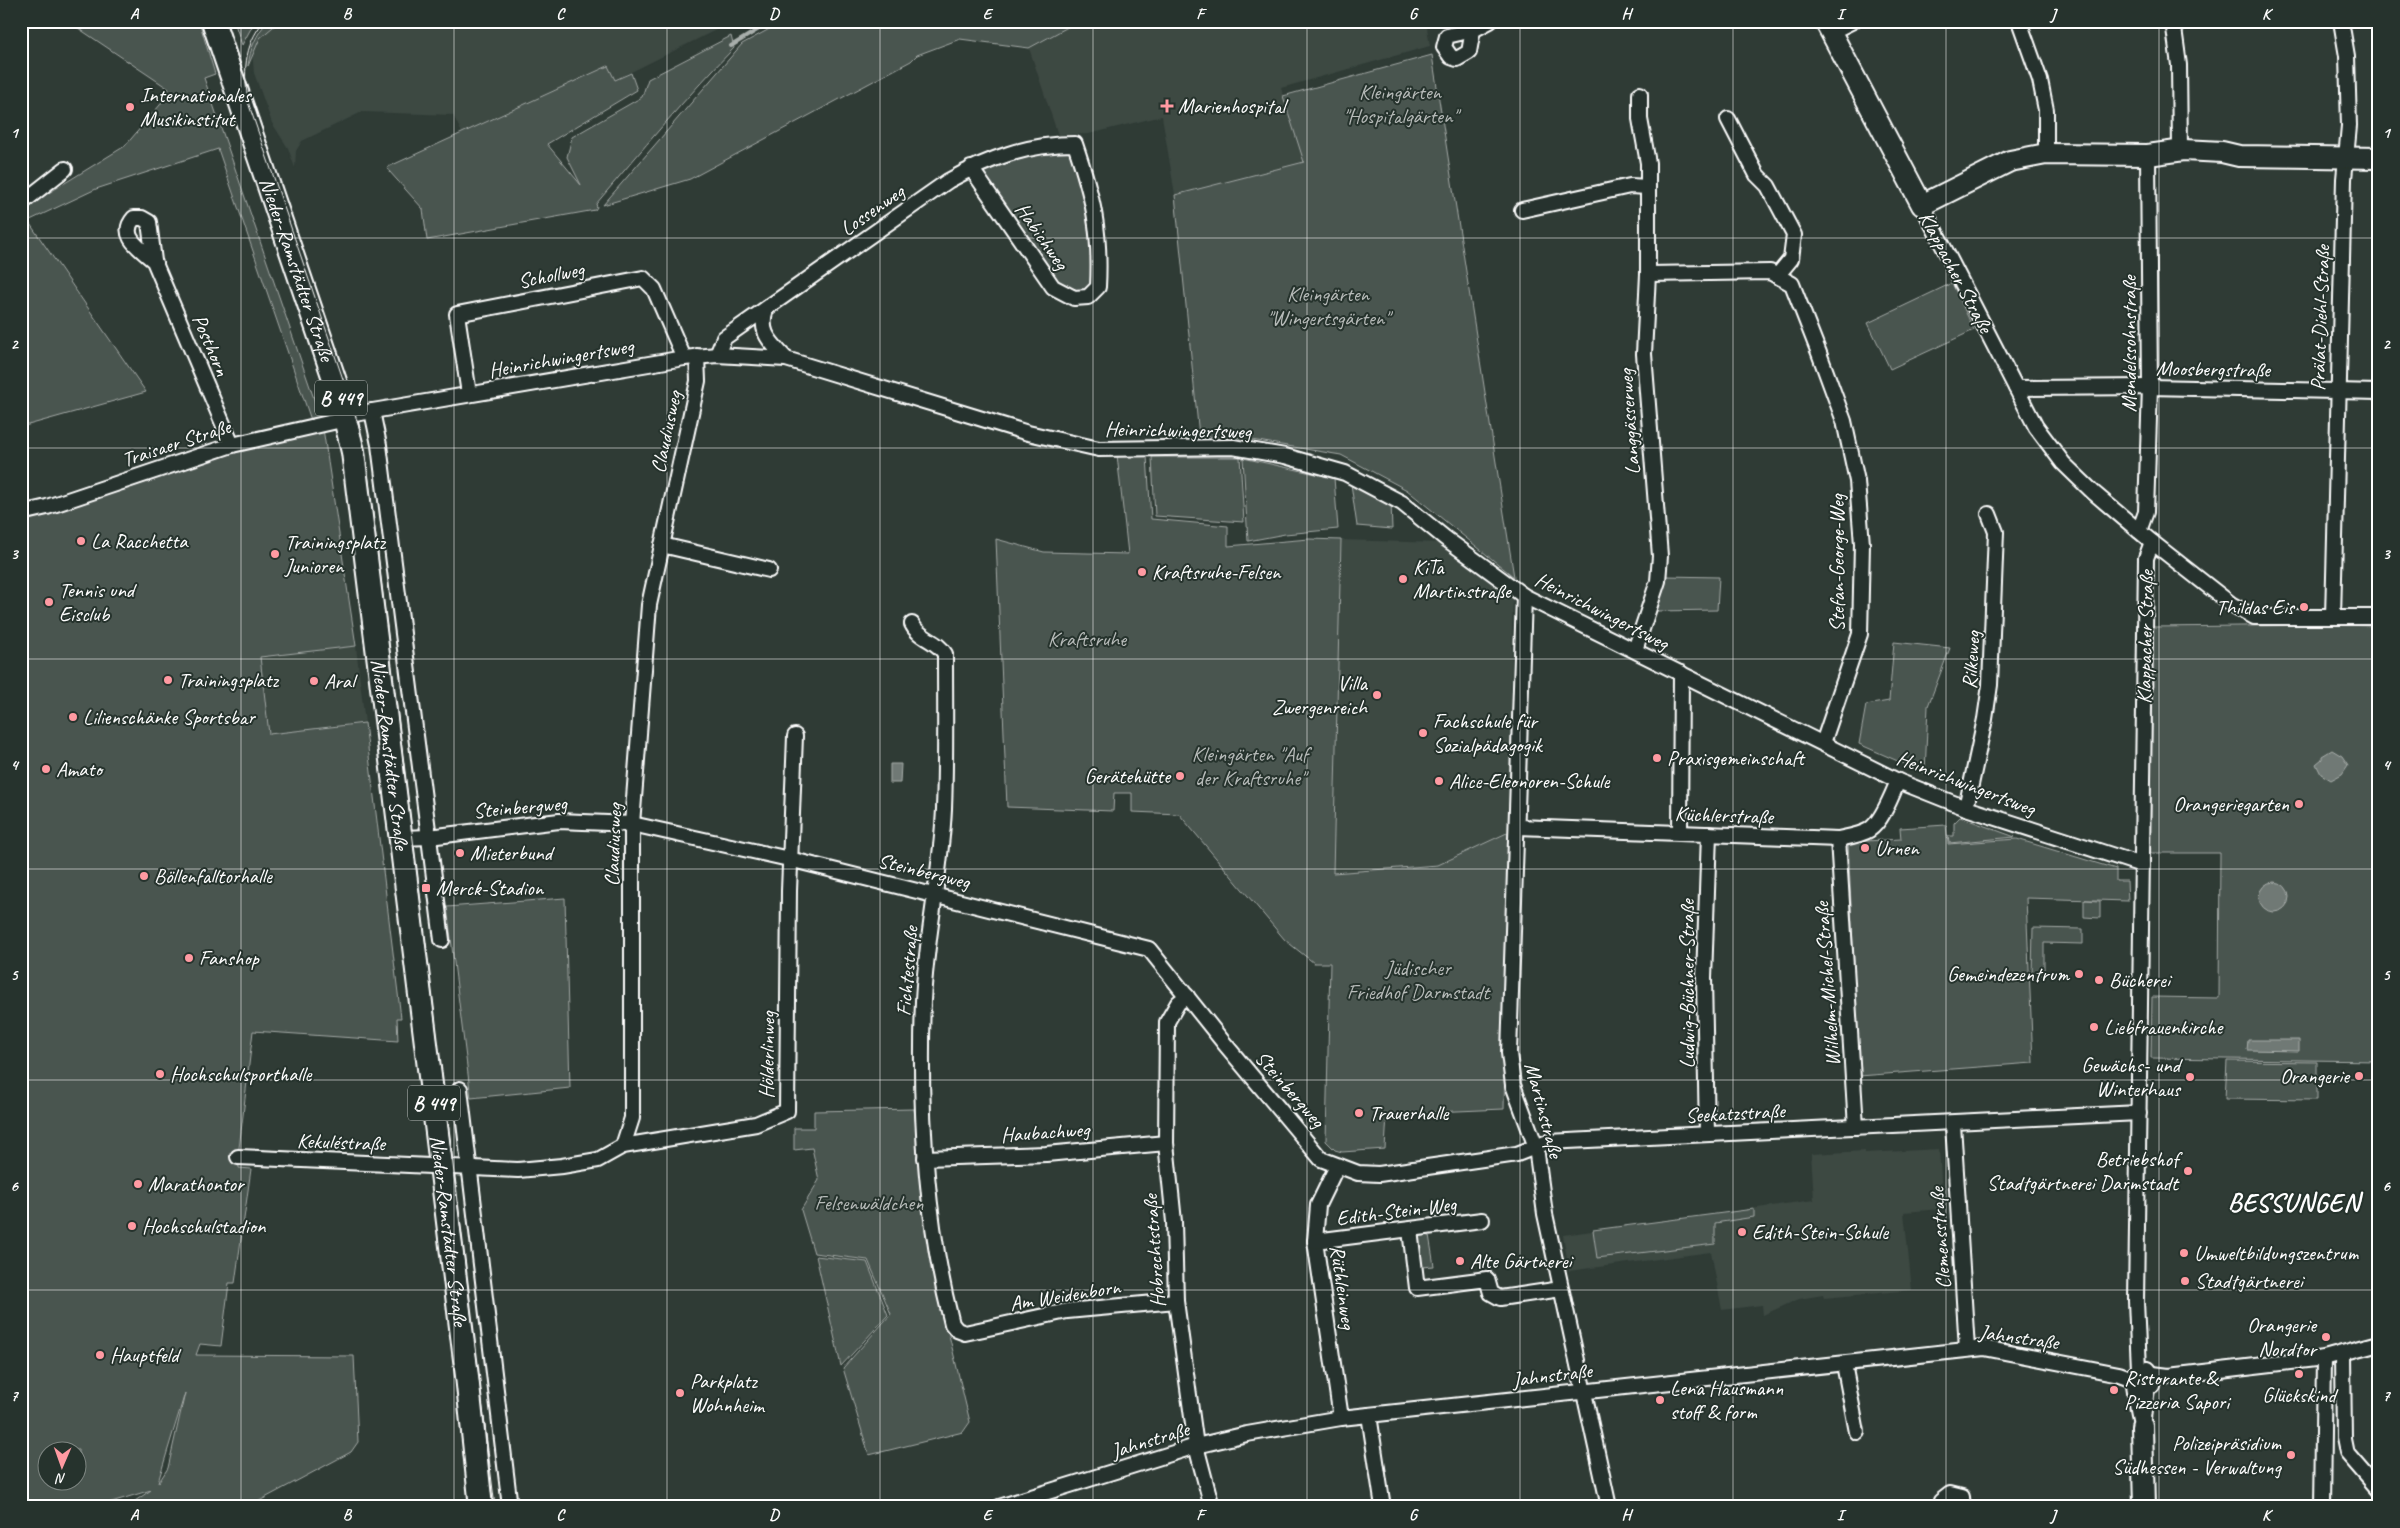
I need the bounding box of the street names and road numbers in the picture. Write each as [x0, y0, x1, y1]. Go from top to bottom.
street label: Nieder-Ramstädter Straße [254, 174, 341, 366]
street label: Lossenweg [835, 178, 910, 241]
street label: Habichweg [1010, 197, 1075, 276]
street label: Klappacher Straße [1913, 207, 2000, 339]
street label: Prälat-Diehl-Straße [2304, 243, 2336, 391]
street label: Schollweg [516, 256, 588, 294]
street label: Mendelssohnstraße [2116, 273, 2142, 412]
street label: Posthorn [186, 310, 236, 380]
street label: Heinrichwingertsweg [487, 332, 637, 384]
street label: Moosbergstraße [2156, 355, 2272, 383]
street label: Langgässerweg [1612, 367, 1646, 476]
road number: B 449 [315, 380, 367, 416]
street label: Claudiusweg [645, 387, 688, 475]
street label: Traisaer Straße [118, 413, 236, 473]
street label: Heinrichwingertsweg [1105, 416, 1253, 444]
street label: Stefan-George-Weg [1824, 492, 1850, 632]
street label: Heinrichwingertsweg [1531, 566, 1675, 657]
street label: Klappacher Straße [2131, 568, 2159, 704]
street label: Rilkeweg [1956, 628, 1986, 690]
street label: Nieder-Ramstädter Straße [366, 657, 415, 853]
street label: Heinrichwingertsweg [1893, 745, 2040, 822]
street label: Steinbergweg [472, 790, 569, 824]
street label: Küchlerstraße [1674, 800, 1776, 830]
street label: Claudiusweg [599, 802, 627, 887]
street label: Steinbergweg [875, 847, 974, 895]
street label: Ludwig-Büchner-Straße [1674, 897, 1700, 1069]
street label: Wilhelm-Michel-Straße [1808, 899, 1846, 1067]
street label: Fichtestraße [890, 923, 924, 1017]
street label: Hölderlinweg [753, 1009, 781, 1099]
street label: Steinbergweg [1249, 1045, 1332, 1134]
street label: Martinstraße [1519, 1059, 1570, 1163]
road number: B 449 [408, 1086, 460, 1120]
street label: Seekatzstraße [1685, 1097, 1787, 1129]
street label: Haubachweg [1000, 1116, 1092, 1148]
street label: Kekuléstraße [296, 1127, 388, 1157]
street label: Nieder-Ramstädter Straße [424, 1134, 474, 1330]
street label: Clemensstraße [1923, 1184, 1957, 1290]
street label: Hobrechtstraße [1137, 1191, 1171, 1308]
street label: Edith-Stein-Weg [1334, 1191, 1459, 1231]
street label: Rüthleinweg [1324, 1243, 1362, 1332]
street label: Am Weidenborn [1008, 1273, 1124, 1317]
street label: Jahnstraße [1977, 1318, 2062, 1356]
street label: Jahnstraße [1510, 1357, 1595, 1393]
street label: Jahnstraße [1107, 1415, 1194, 1464]

